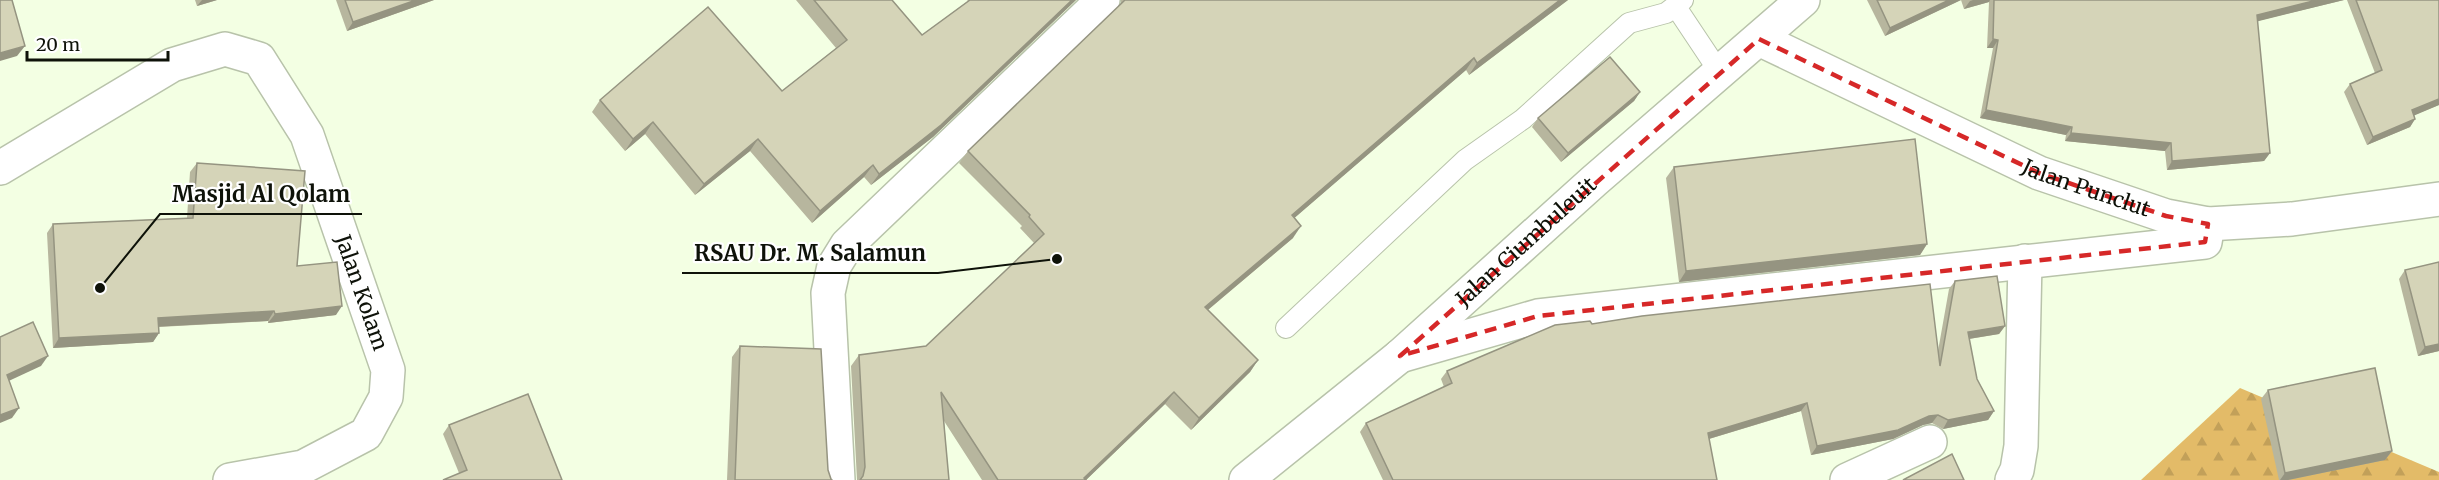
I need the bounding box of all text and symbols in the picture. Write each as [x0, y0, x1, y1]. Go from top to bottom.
scale bar [27, 24, 168, 62]
text: 20 m [36, 33, 80, 56]
street label: Jalan Punclut [2017, 152, 2154, 223]
street label: Jalan Ciumbuleuit [1449, 171, 1602, 313]
callout: Masjid Al Qolam [160, 174, 362, 214]
text: Masjid Al Qolam [172, 180, 350, 208]
street label: Jalan Kolam [329, 230, 394, 354]
callout: RSAU Dr. M. Salamun [682, 233, 938, 273]
text: RSAU Dr. M. Salamun [694, 239, 926, 267]

